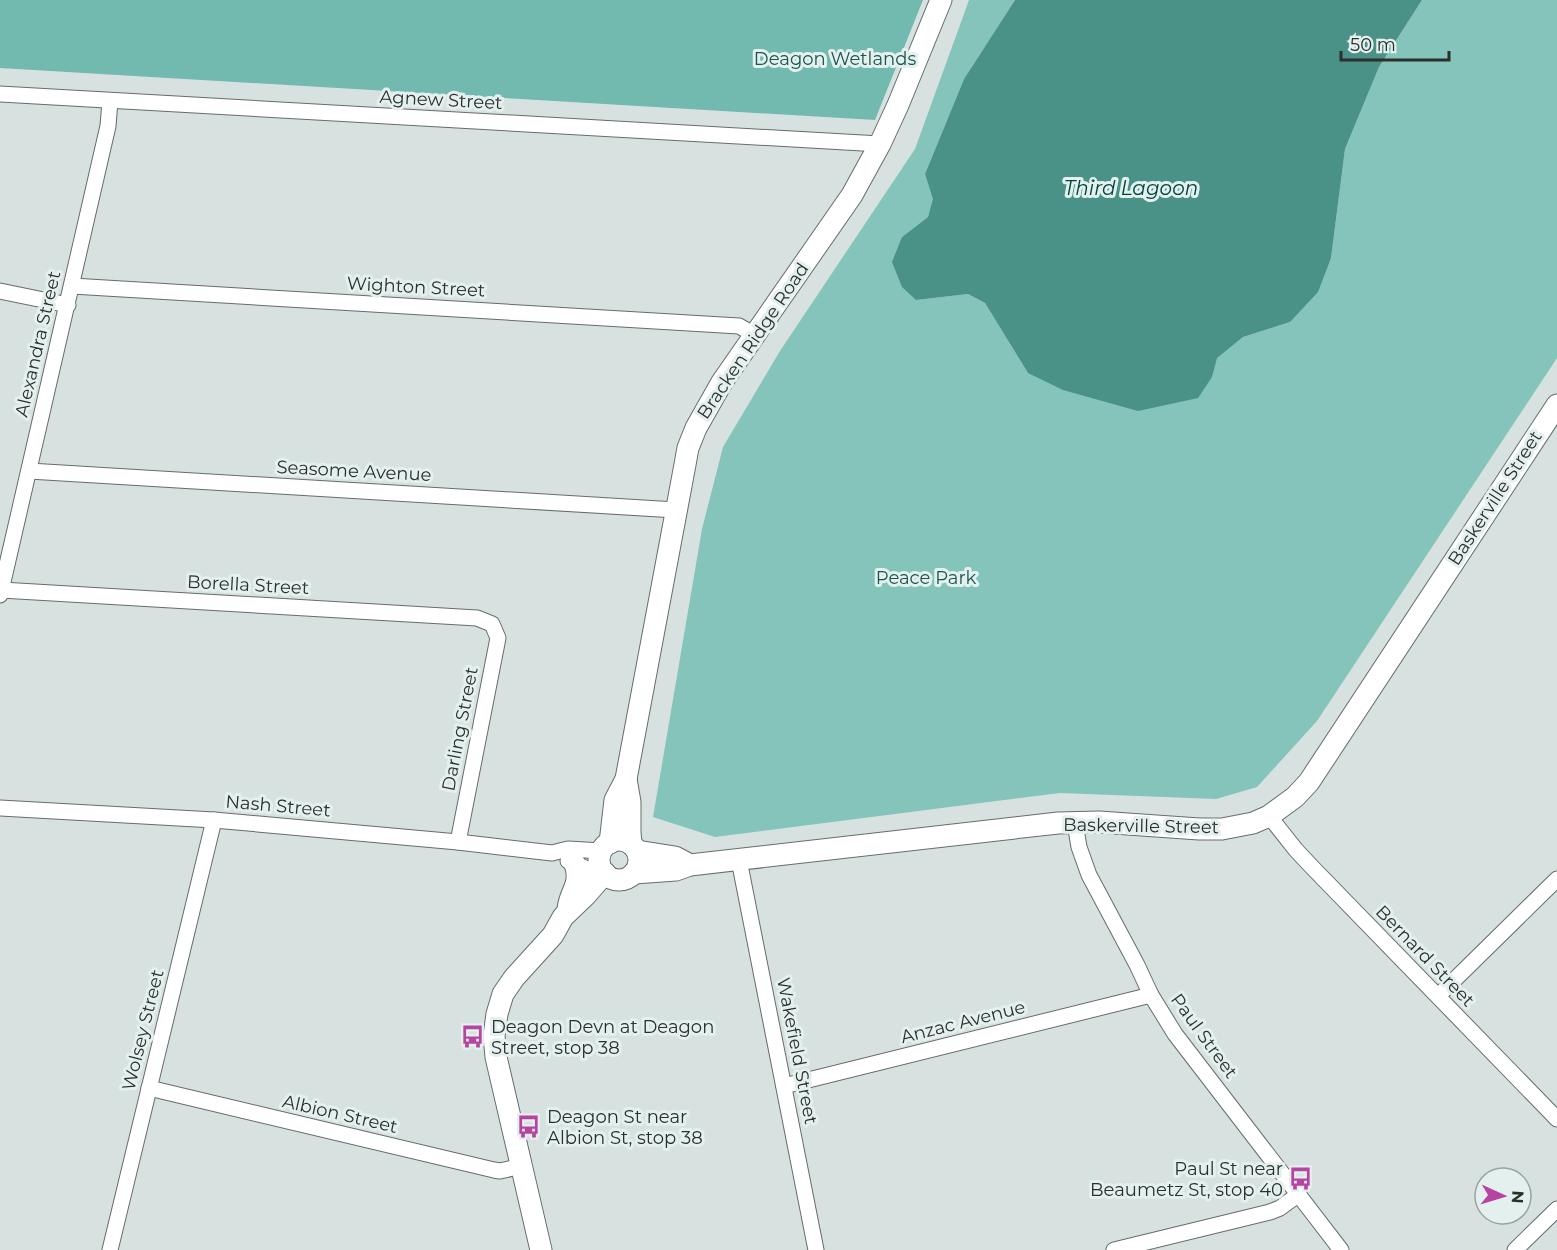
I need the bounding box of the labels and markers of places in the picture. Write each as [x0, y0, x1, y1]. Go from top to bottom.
place label: Deagon Devn at Deagon Street, stop 38 [491, 1016, 714, 1059]
bus stop icon: Deagon Devn at Deagon Street, stop 38 [460, 1024, 486, 1050]
place label: Deagon St near Albion St, stop 38 [547, 1106, 703, 1149]
bus stop icon: Deagon St near Albion St, stop 38 [516, 1114, 542, 1140]
place label: Paul St near Beaumetz St, stop 40 [1090, 1158, 1283, 1201]
bus stop icon: Paul St near Beaumetz St, stop 40 [1288, 1166, 1314, 1192]

